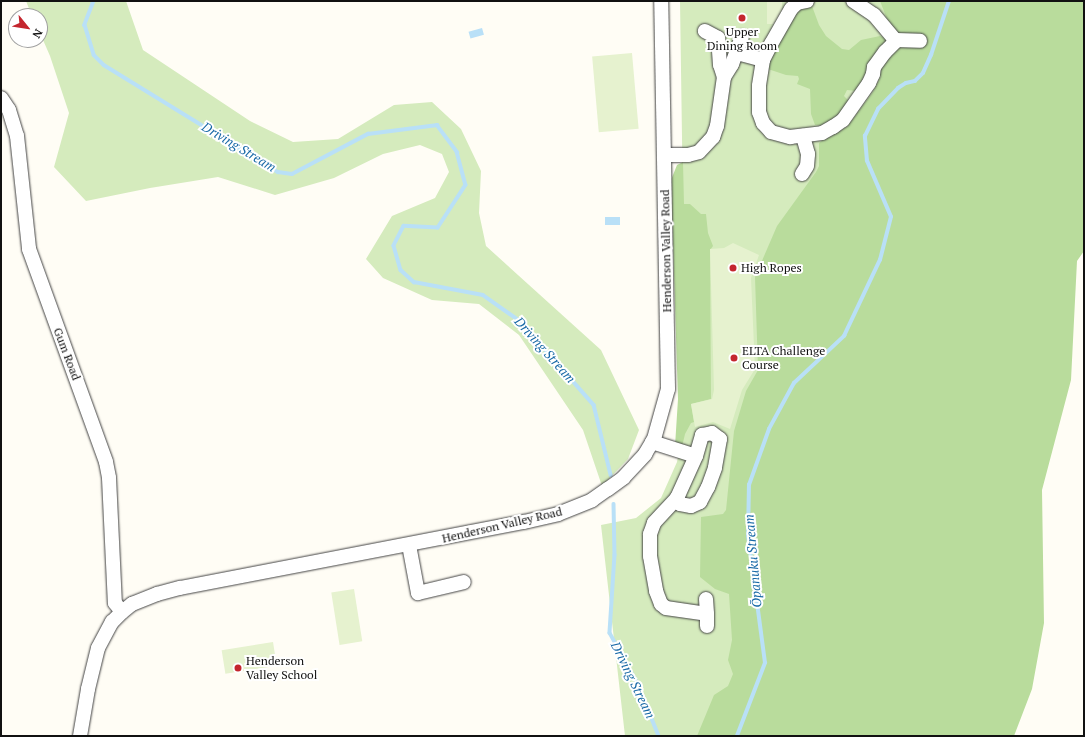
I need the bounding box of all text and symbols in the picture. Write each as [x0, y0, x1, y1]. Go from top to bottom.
north arrow [8, 8, 48, 48]
marker: Upper Dining Room [737, 13, 747, 23]
place label: Upper Dining Room [707, 25, 777, 53]
text: N [29, 26, 46, 41]
water label: Driving Stream [199, 119, 279, 175]
street label: Henderson Valley Road [658, 189, 674, 313]
place label: High Ropes [741, 261, 802, 275]
marker: High Ropes [728, 263, 738, 273]
water label: Driving Stream [511, 314, 579, 386]
street label: Gum Road [50, 326, 84, 382]
place label: ELTA Challenge Course [742, 344, 826, 372]
marker: ELTA Challenge Course [729, 353, 739, 363]
street label: Henderson Valley Road [440, 504, 564, 546]
water label: Ōpanuku Stream [741, 514, 765, 608]
water label: Driving Stream [608, 639, 658, 721]
place label: Henderson Valley School [246, 654, 317, 682]
marker: Henderson Valley School [233, 663, 243, 673]

